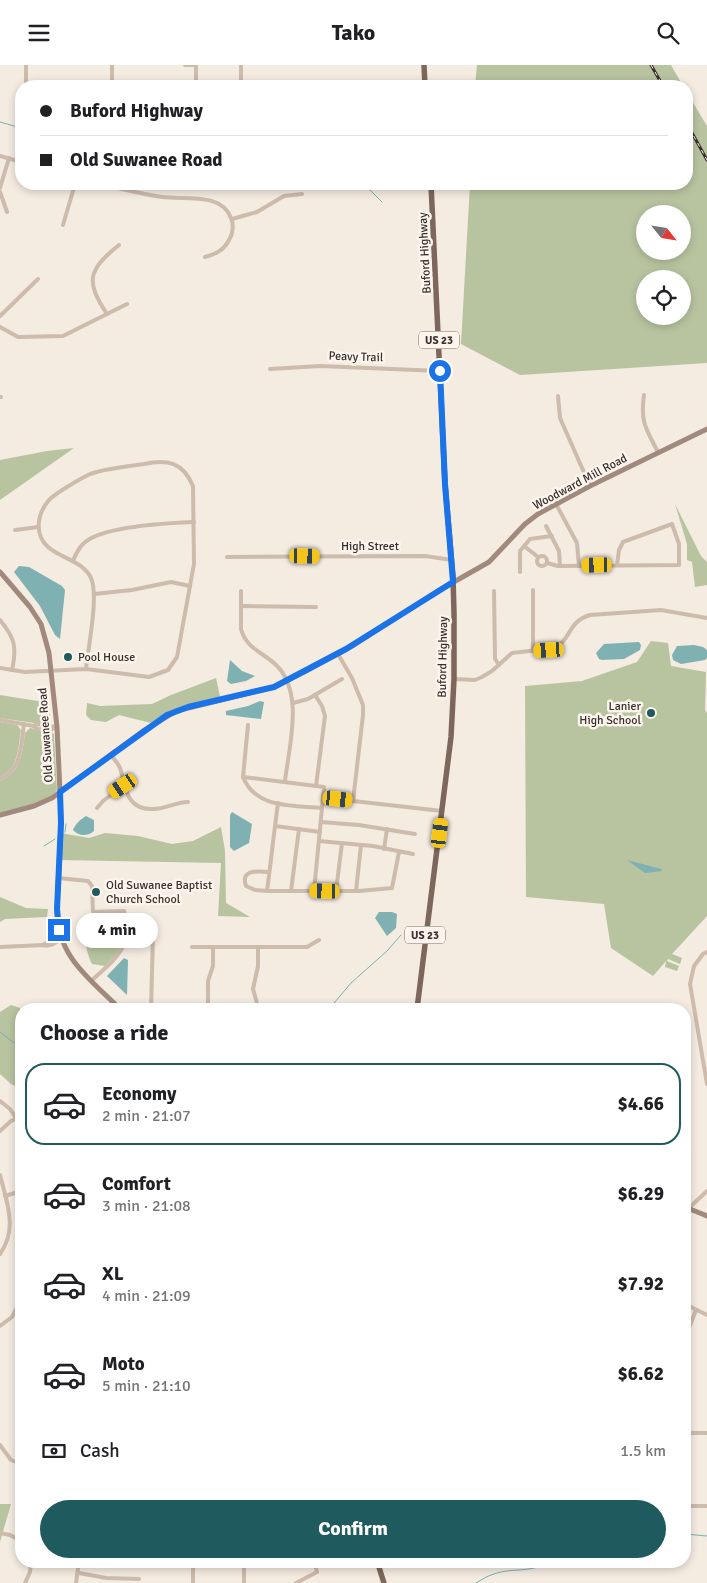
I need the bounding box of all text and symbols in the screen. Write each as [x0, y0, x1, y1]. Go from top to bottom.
icon: menu [25, 19, 53, 47]
text: Tako [332, 19, 375, 46]
icon: search [654, 19, 682, 47]
text: Buford Highway [70, 99, 203, 123]
text: Old Suwanee Road [70, 148, 223, 172]
north arrow [636, 205, 691, 260]
map controls [636, 205, 691, 325]
street label: Buford Highway [415, 212, 435, 294]
button: locate [636, 270, 691, 325]
road number: US 23 [419, 331, 459, 349]
street label: Peavy Trail [328, 349, 384, 365]
route start [429, 360, 451, 382]
street label: Woodward Mill Road [530, 451, 630, 513]
street label: High Street [341, 539, 399, 554]
car [289, 548, 320, 564]
car [581, 557, 612, 573]
street label: Buford Highway [435, 616, 451, 698]
car [533, 642, 564, 658]
place label: Pool House [78, 650, 135, 665]
marker: Pool House [62, 651, 74, 663]
street label: Old Suwanee Road [35, 687, 57, 783]
place label: Lanier High School [579, 699, 642, 728]
marker: Lanier High School [645, 707, 657, 719]
car [106, 771, 139, 801]
car [322, 790, 353, 808]
car [430, 817, 449, 849]
place label: Old Suwanee Baptist Church School [106, 878, 212, 907]
car [309, 883, 340, 899]
marker: Old Suwanee Baptist Church School [90, 886, 102, 898]
callout: 4 min [76, 913, 159, 947]
route end [48, 919, 70, 941]
text: 4 min [98, 920, 136, 940]
road number: US 23 [405, 927, 445, 943]
text: Choose a ride [40, 1019, 168, 1046]
icon: car [42, 1082, 87, 1127]
text: Economy [102, 1082, 176, 1106]
text: $4.66 [618, 1092, 664, 1116]
text: 2 min · 21:07 [102, 1106, 191, 1126]
icon: car [42, 1172, 87, 1217]
text: Comfort [102, 1172, 171, 1196]
text: $6.29 [618, 1182, 664, 1206]
text: 3 min · 21:08 [102, 1196, 191, 1216]
icon: car [42, 1262, 87, 1307]
text: XL [102, 1262, 124, 1286]
text: $7.92 [618, 1272, 664, 1296]
text: 4 min · 21:09 [102, 1286, 191, 1306]
icon: car [42, 1352, 87, 1397]
text: Moto [102, 1352, 145, 1376]
text: $6.62 [618, 1362, 664, 1386]
text: 5 min · 21:10 [102, 1376, 191, 1396]
icon: cash [40, 1437, 68, 1465]
text: Cash [80, 1439, 120, 1463]
text: 1.5 km [620, 1441, 666, 1461]
button: Confirm [40, 1500, 666, 1558]

